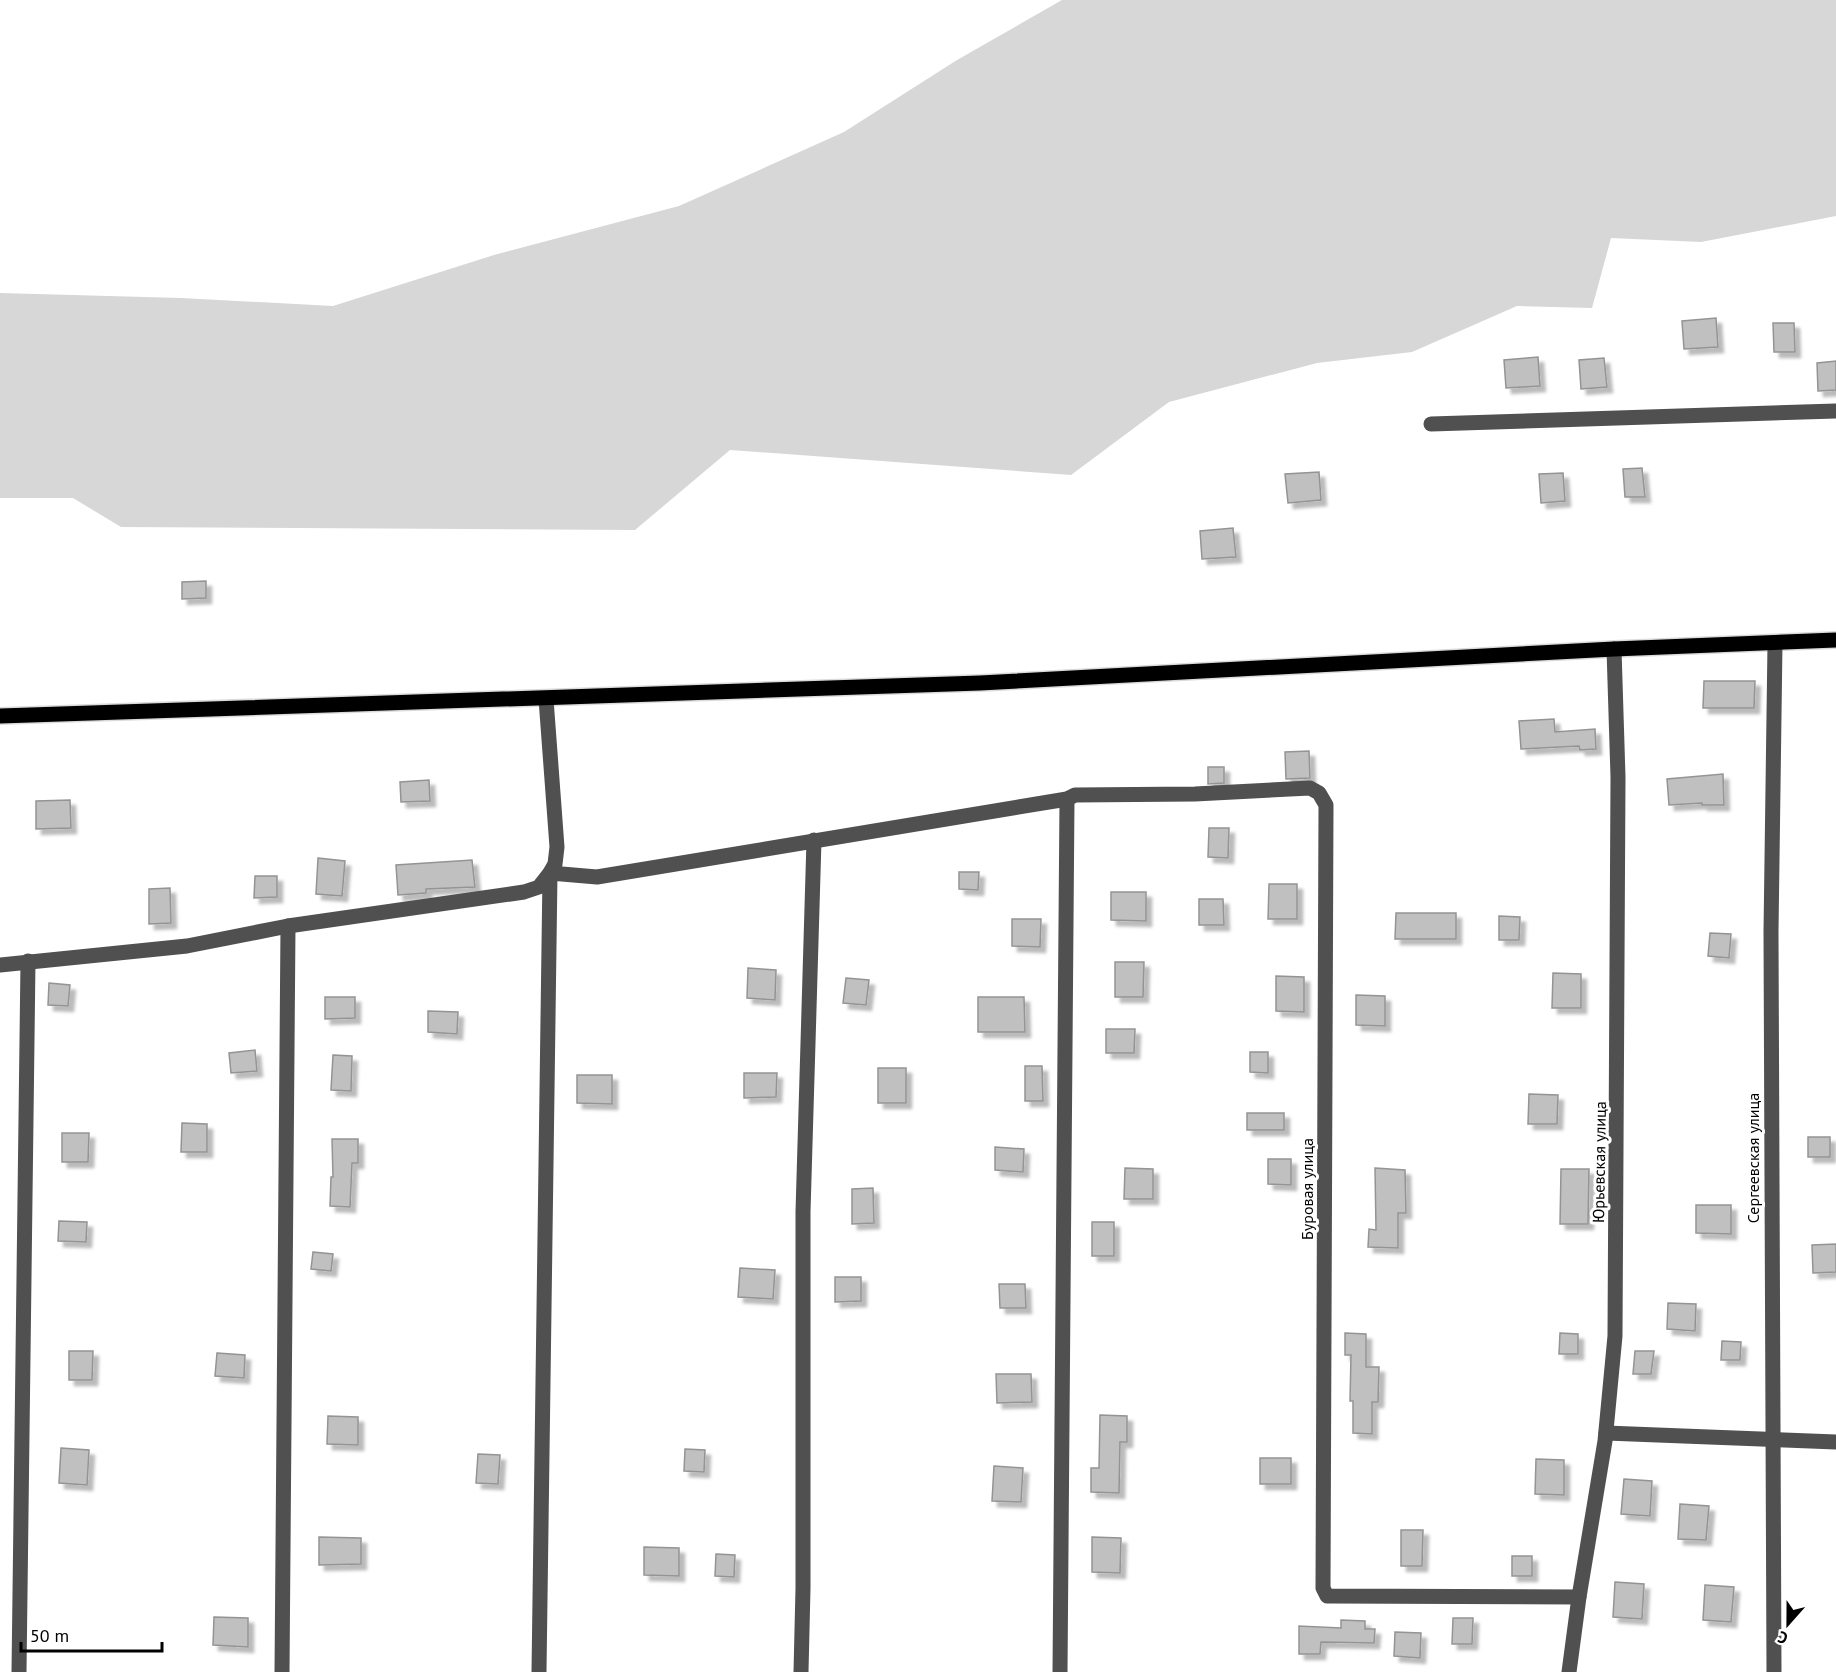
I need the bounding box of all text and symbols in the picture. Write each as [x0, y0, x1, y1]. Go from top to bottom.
street label: Сергеевская улица [1743, 1093, 1763, 1223]
street label: Юрьевская улица [1588, 1101, 1610, 1223]
street label: Буровая улица [1297, 1138, 1317, 1240]
north arrow [1758, 1594, 1818, 1654]
scale bar [21, 1615, 162, 1653]
text: 50 m [30, 1624, 69, 1647]
text: С [1775, 1627, 1790, 1649]

